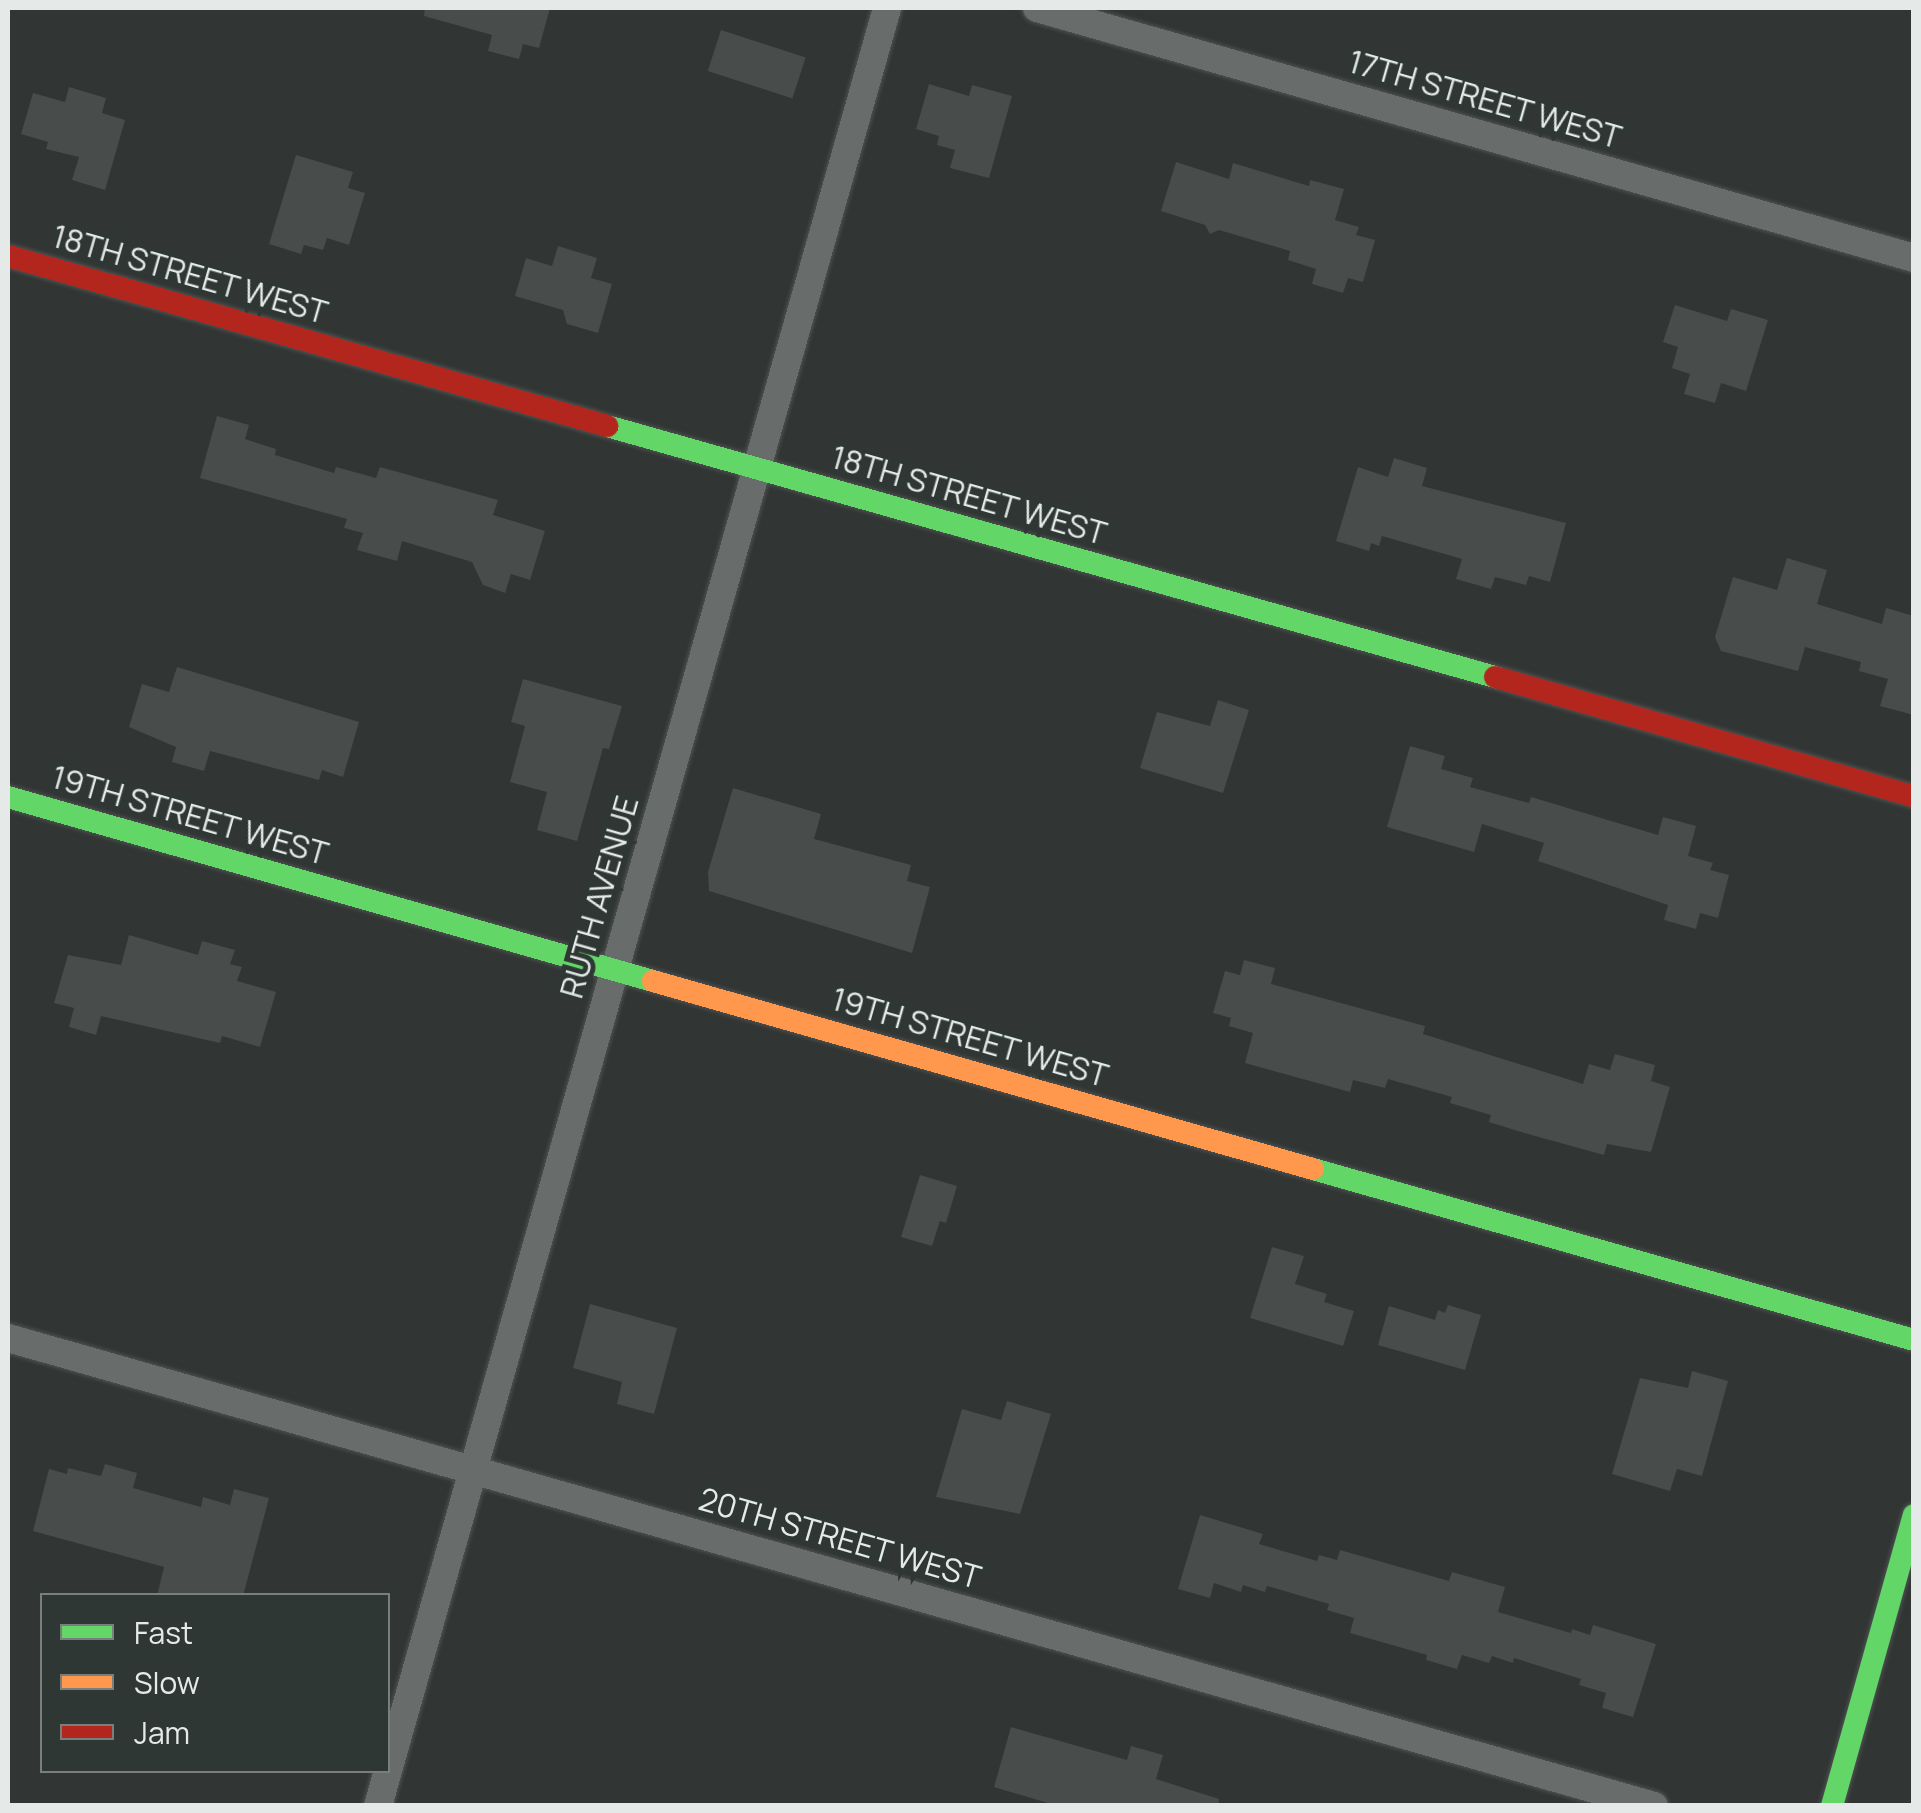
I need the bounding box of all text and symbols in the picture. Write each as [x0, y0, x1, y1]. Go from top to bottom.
street label: 17TH STREET WEST [1344, 42, 1626, 156]
street label: 18TH STREET WEST [47, 216, 333, 332]
street label: 18TH STREET WEST [826, 437, 1112, 553]
street label: 19TH STREET WEST [47, 757, 333, 873]
street label: RUTH AVENUE [552, 792, 646, 1002]
street label: 19TH STREET WEST [827, 979, 1113, 1095]
street label: 20TH STREET WEST [694, 1479, 986, 1597]
legend [40, 1593, 390, 1773]
text: Fast [134, 1612, 193, 1653]
text: Slow [134, 1662, 200, 1703]
text: Jam [134, 1712, 190, 1753]

